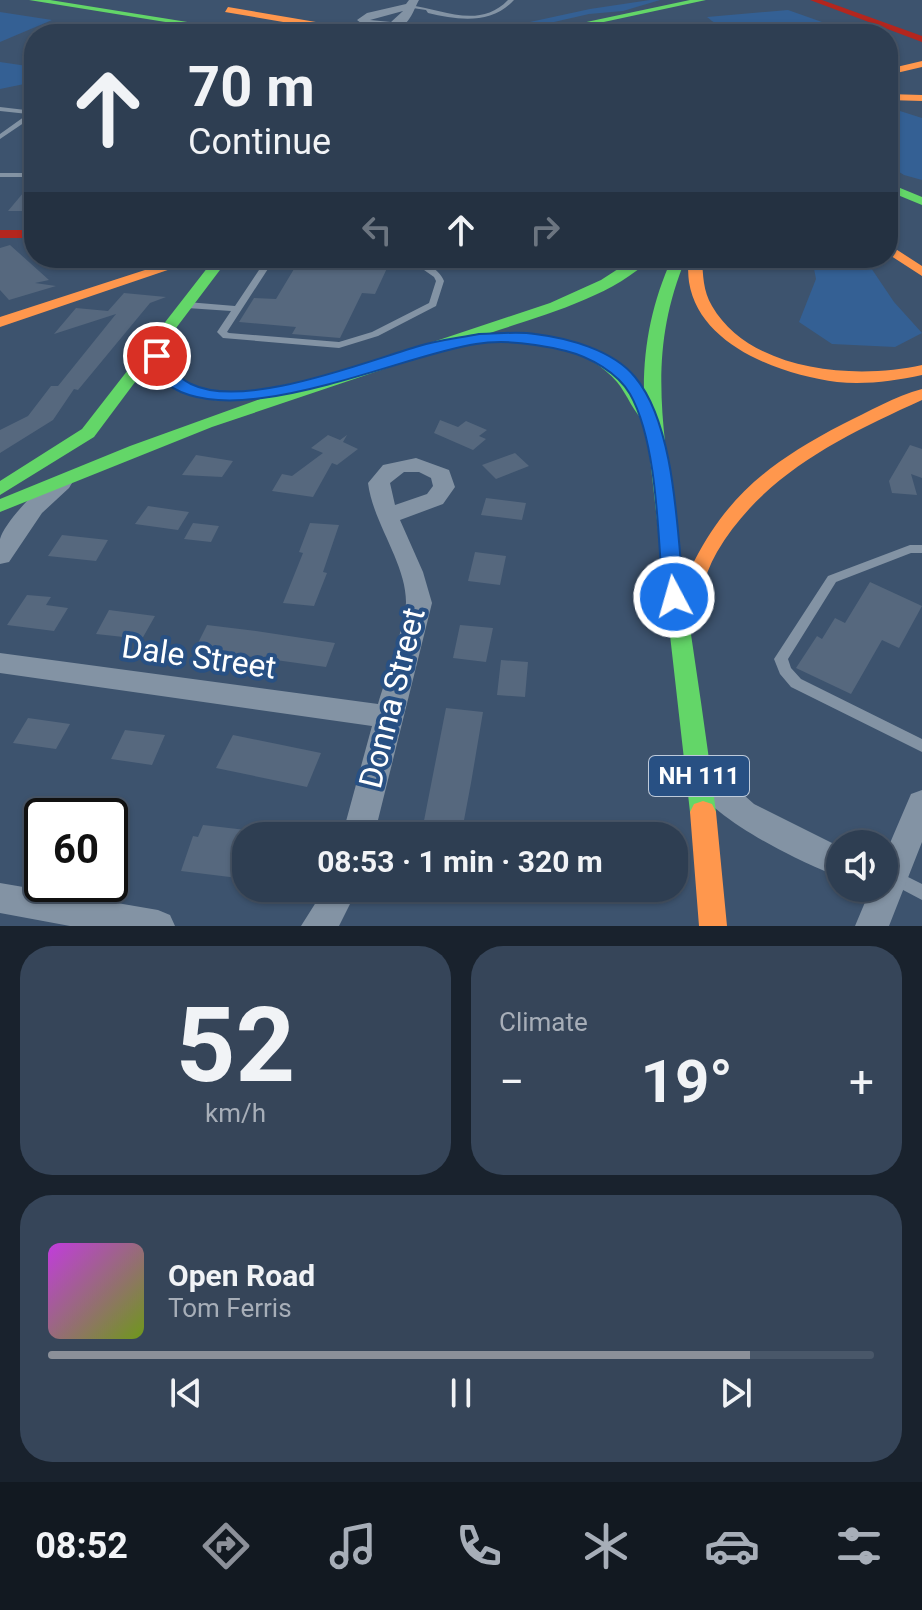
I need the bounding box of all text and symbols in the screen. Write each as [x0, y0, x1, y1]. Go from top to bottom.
text: 70 m [188, 54, 315, 120]
icon: ahead [56, 56, 160, 160]
text: Continue [188, 121, 331, 163]
icon: left [355, 208, 399, 252]
icon: ahead [439, 208, 483, 252]
icon: right [523, 208, 567, 252]
pin [123, 322, 191, 390]
icon: arrive [135, 334, 179, 378]
position arrow [632, 555, 716, 639]
street label: Donna Street [351, 604, 433, 792]
street label: Dale Street [119, 627, 279, 687]
road number: NH 111 [649, 756, 749, 796]
speed limit sign: 60 [24, 798, 128, 902]
map controls [826, 830, 898, 902]
button: sound [826, 830, 898, 902]
text: 08:53 · 1 min · 320 m [317, 844, 603, 879]
text: 52 [176, 985, 295, 1106]
text: Climate [499, 1007, 588, 1037]
text: 19° [640, 1046, 733, 1117]
text: − [499, 1056, 524, 1108]
text: + [849, 1056, 874, 1108]
text: km/h [205, 1098, 266, 1128]
text: Open Road [168, 1258, 315, 1293]
text: Tom Ferris [168, 1293, 292, 1323]
icon: previous [164, 1371, 208, 1415]
icon: pause [439, 1371, 483, 1415]
icon: next [714, 1371, 758, 1415]
icon: directions [198, 1518, 254, 1574]
icon: music [325, 1518, 381, 1574]
icon: phone [451, 1518, 507, 1574]
icon: climate [578, 1518, 634, 1574]
icon: car [704, 1518, 760, 1574]
icon: filters [831, 1518, 887, 1574]
text: 08:52 [35, 1525, 128, 1567]

